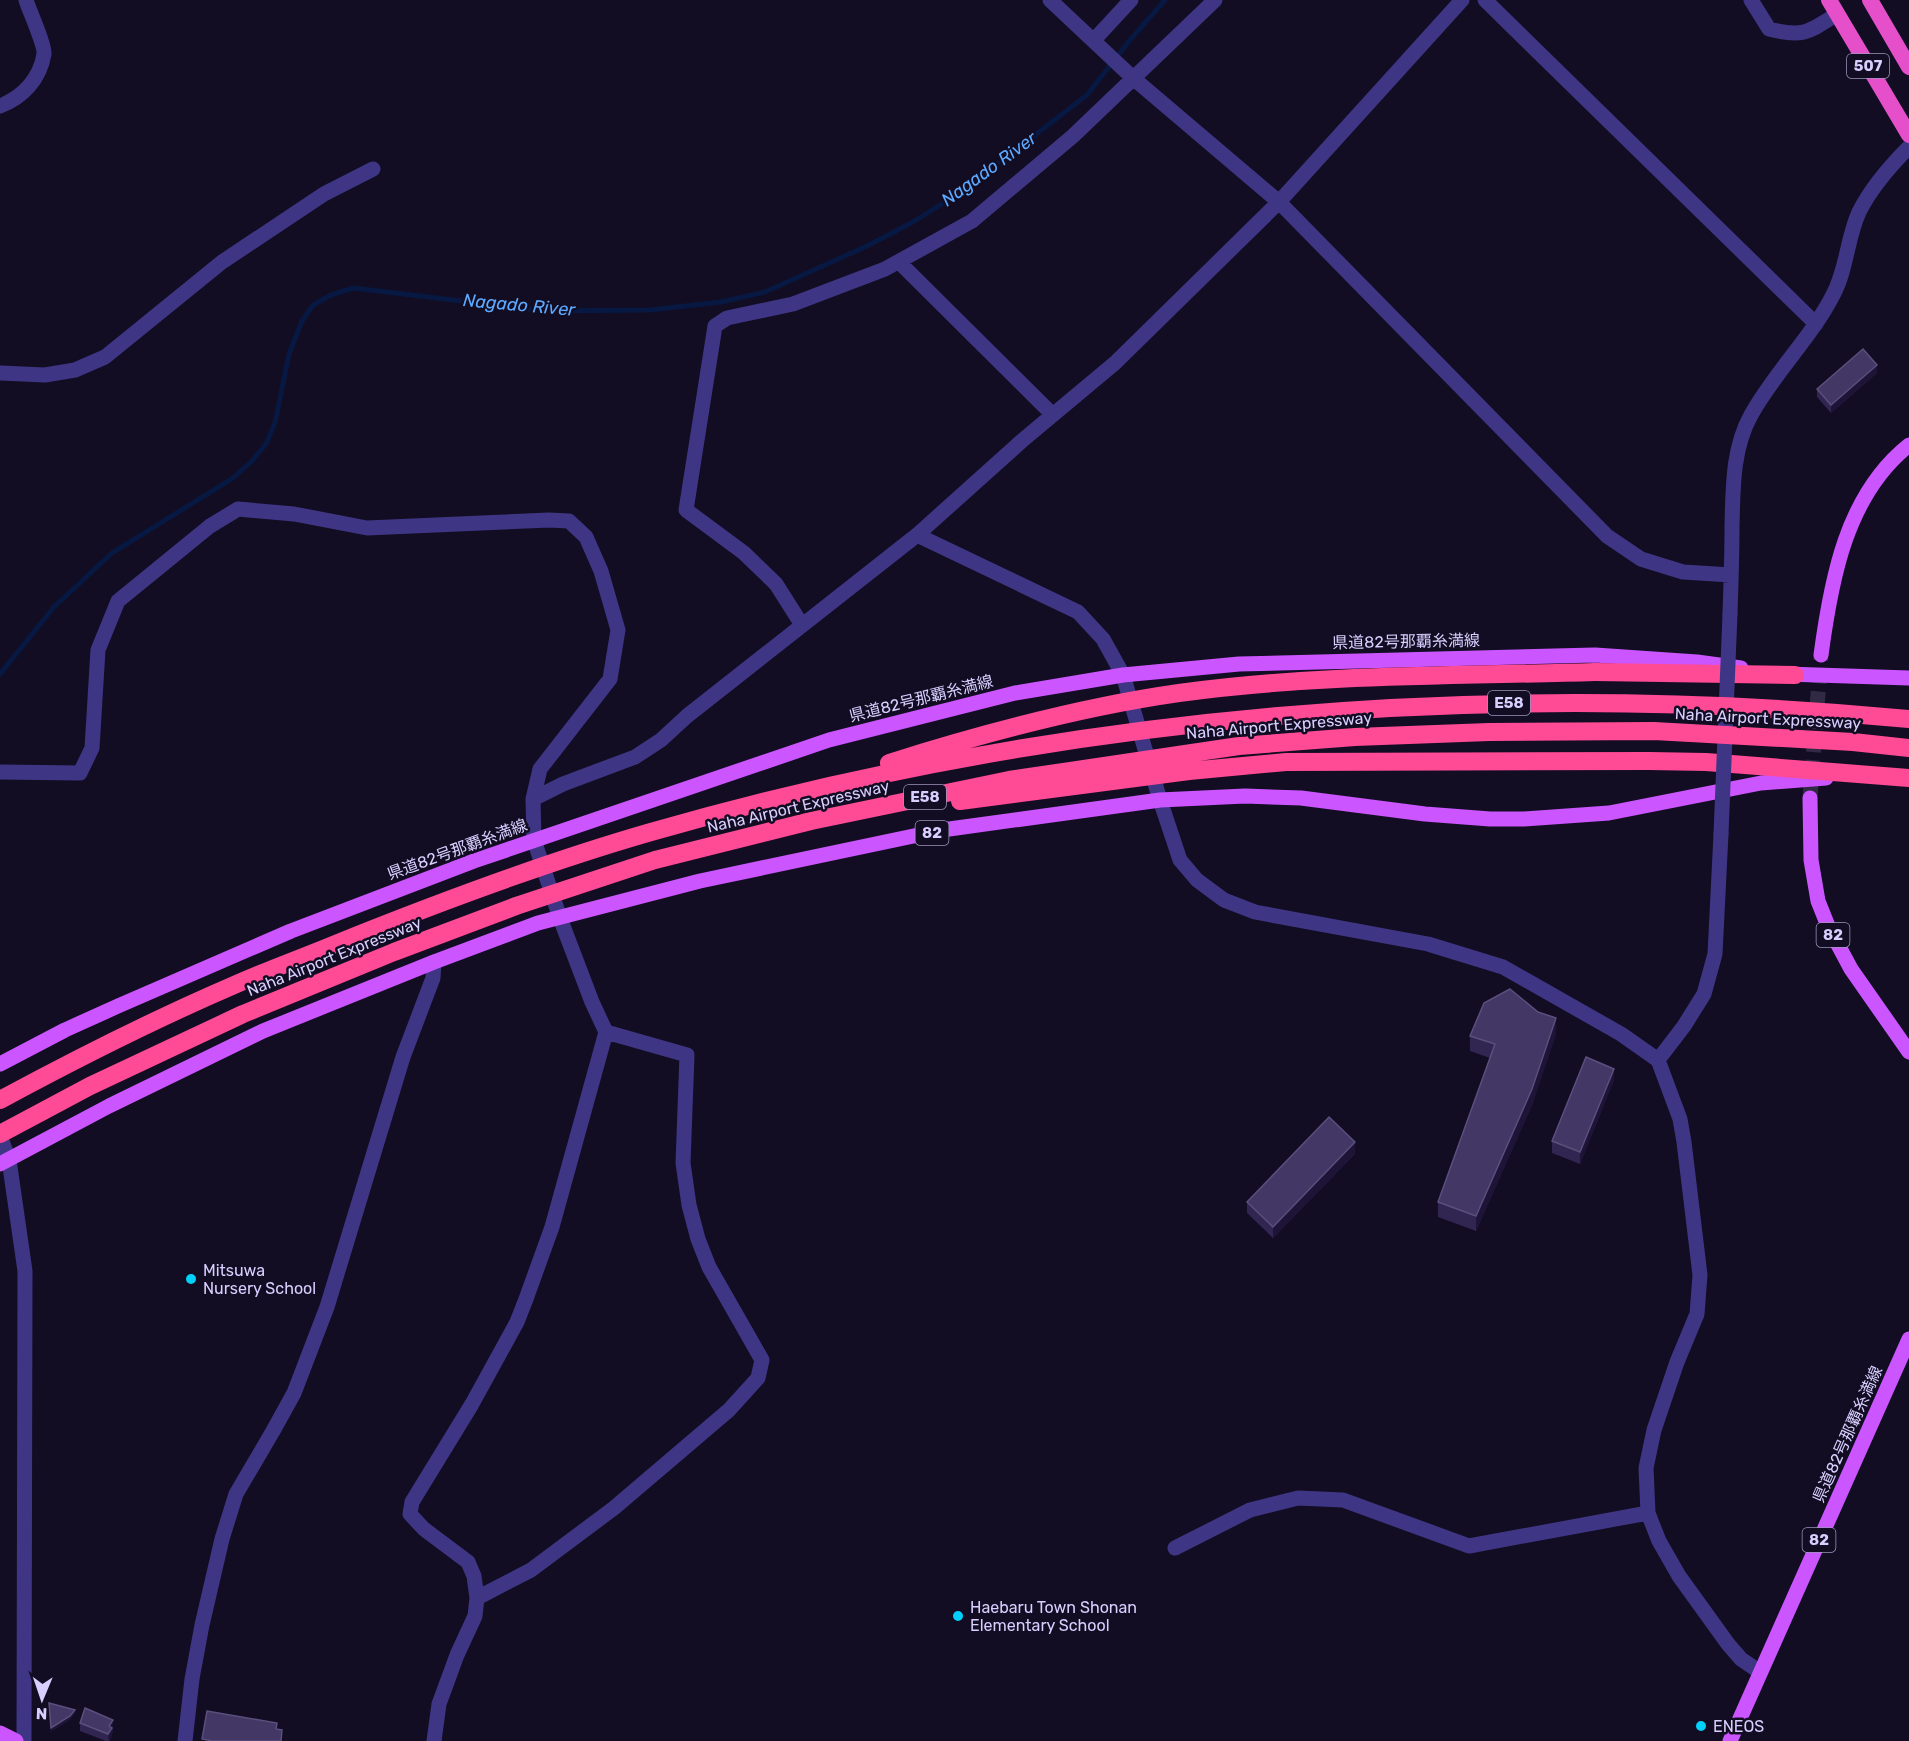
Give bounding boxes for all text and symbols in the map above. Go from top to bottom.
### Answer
road number: 507 [1847,54,1889,78]
water label: Nagado River [937,126,1042,211]
water label: Nagado River [462,289,577,321]
street label: 県道82号那覇糸満線 [1332,631,1480,652]
street label: 県道82号那覇糸満線 [847,671,995,726]
road number: E58 [1488,691,1530,715]
street label: Naha Airport Expressway [1674,704,1862,733]
street label: Naha Airport Expressway [1185,708,1373,743]
street label: Naha Airport Expressway [705,776,891,837]
road number: E58 [904,785,946,809]
street label: 県道82号那覇糸満線 [385,815,530,884]
road number: 82 [916,821,948,845]
street label: Naha Airport Expressway [244,913,424,1000]
road number: 82 [1816,923,1850,947]
place label: Mitsuwa Nursery School [203,1261,316,1298]
marker: Mitsuwa Nursery School [184,1272,198,1286]
street label: 県道82号那覇糸満線 [1809,1363,1886,1505]
road number: 82 [1802,1528,1836,1552]
place label: Haebaru Town Shonan Elementary School [970,1598,1137,1635]
marker: Haebaru Town Shonan Elementary School [951,1609,965,1623]
north arrow [12,1669,72,1729]
text: N [35,1704,48,1723]
place label: ENEOS [1713,1717,1764,1736]
marker: ENEOS [1694,1719,1708,1733]

